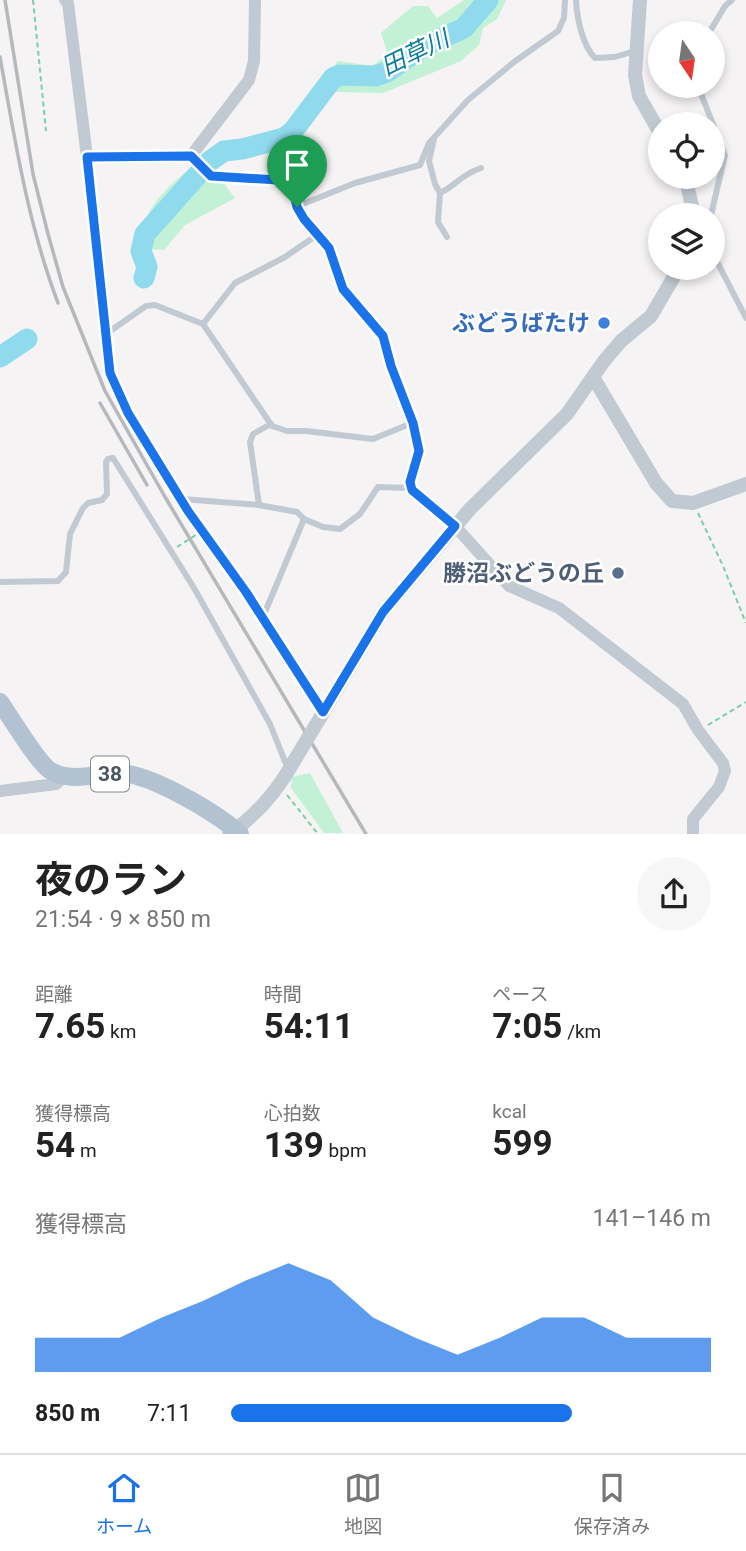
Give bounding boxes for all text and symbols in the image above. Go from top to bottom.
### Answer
north arrow [648,21,724,98]
map controls [648,21,725,280]
water label: 田草川 [377,23,456,81]
button: locate [648,112,725,189]
pin [267,135,327,207]
icon: arrive [278,146,316,184]
button: layers [648,203,725,280]
place label: ぶどうばたけ [452,310,590,337]
marker: ぶどうばたけ [596,315,612,331]
place label: 勝沼ぶどうの丘 [443,560,604,587]
marker: 勝沼ぶどうの丘 [610,565,626,581]
road number: 38 [91,756,129,792]
button: share [637,857,711,931]
text: 夜のラン [35,858,187,902]
text: 21:54 · 9 × 850 m [35,906,211,933]
text: 距離 [35,983,73,1006]
text: 時間 [264,983,302,1006]
text: ペース [492,983,548,1006]
text: 7.65 [35,1006,105,1047]
text: 54:11 [264,1006,354,1047]
text: 7:05 [492,1006,562,1047]
text: km [105,1020,136,1043]
text: /km [562,1020,601,1043]
text: kcal [492,1100,527,1123]
text: 獲得標高 [35,1102,111,1125]
text: 心拍数 [264,1102,321,1125]
text: 599 [492,1123,553,1164]
text: 54 [35,1125,75,1166]
text: 139 [264,1125,324,1166]
text: m [75,1139,97,1162]
text: bpm [324,1139,367,1162]
text: 141–146 m [592,1205,711,1232]
text: 獲得標高 [35,1211,127,1238]
text: 850 m [35,1400,100,1427]
text: 7:11 [147,1400,191,1427]
tab: ホーム [96,1469,152,1538]
tab: 地図 [344,1469,382,1538]
tab: 保存済み [574,1469,650,1538]

